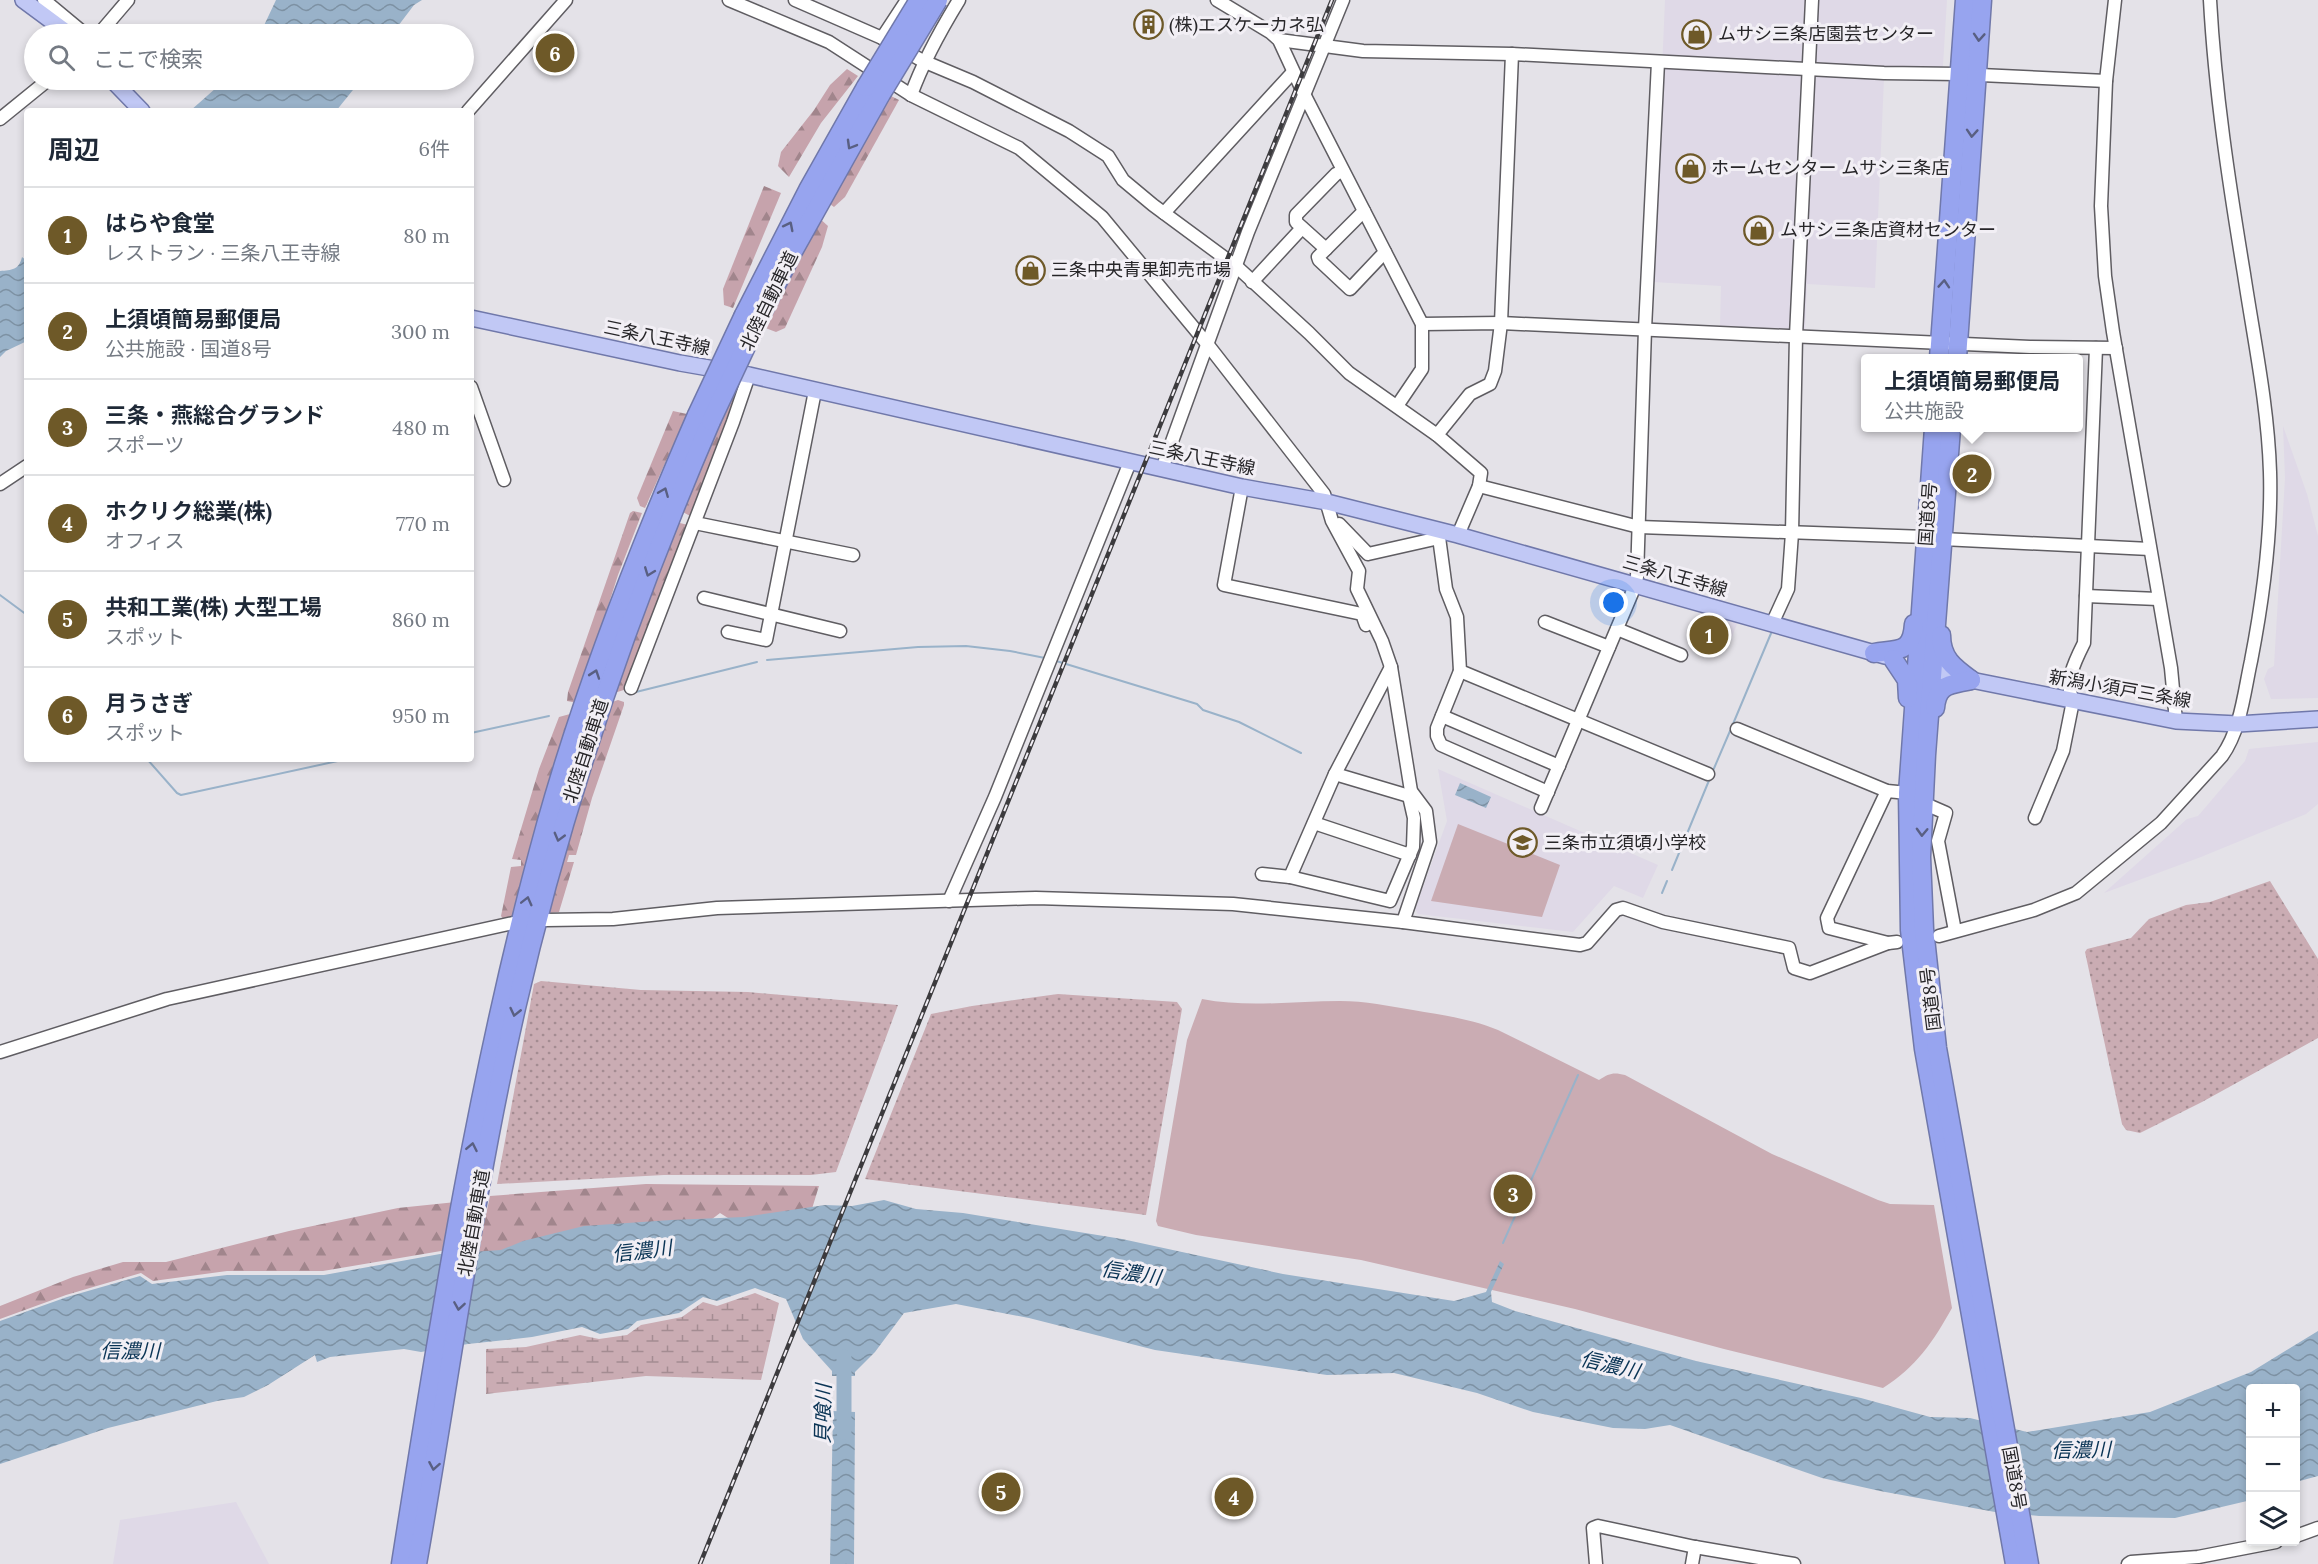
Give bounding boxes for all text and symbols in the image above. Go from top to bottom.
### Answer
building icon: (株)エスケーカネ弘 [1132,9,1164,41]
place label: (株)エスケーカネ弘 [1169,13,1324,36]
shop icon: ムサシ三条店園芸センター [1681,18,1713,50]
place label: ムサシ三条店園芸センター [1718,22,1934,45]
search box [24,24,474,90]
pin: 6 [536,31,574,76]
one-way arrow [1973,33,1986,42]
icon: search [45,41,78,74]
text: ここで検索 [93,45,203,73]
one-way arrow [1966,129,1979,138]
text: 周辺 [48,133,100,166]
text: 6件 [418,136,450,161]
one-way arrow [847,138,859,149]
shop icon: ホームセンター ムサシ三条店 [1674,152,1706,184]
place label: ホームセンター ムサシ三条店 [1711,156,1949,179]
text: はらや食堂 [105,209,215,237]
shop icon: ムサシ三条店資材センター [1743,214,1775,246]
place label: ムサシ三条店資材センター [1780,218,1996,241]
one-way arrow [782,221,794,232]
text: 1 [63,223,72,248]
text: 80 m [403,223,450,248]
text: レストラン · 三条八王寺線 [105,240,341,265]
street label: 北陸自動車道 [735,247,803,354]
shop icon: 三条中央青果卸売市場 [1014,254,1046,286]
place label: 三条中央青果卸売市場 [1051,258,1231,281]
one-way arrow [1938,279,1951,288]
text: 上須頃簡易郵便局 [105,305,281,333]
street label: 三条八王寺線 [602,315,712,360]
text: 2 [62,319,73,344]
text: 300 m [391,319,450,344]
text: 公共施設 · 国道8号 [105,336,272,361]
popup [1861,354,2083,432]
text: 上須頃簡易郵便局 [1884,367,2060,395]
text: 公共施設 [1884,398,1964,423]
text: 三条・燕総合グランド [105,401,325,429]
text: 3 [62,415,73,440]
text: 480 m [392,415,450,440]
text: スポーツ [105,432,185,457]
street label: 三条八王寺線 [1147,435,1257,480]
pin: 2 [1952,452,1992,496]
street label: 国道8号 [1914,481,1941,547]
one-way arrow [657,487,669,498]
text: ホクリク総業(株) [105,497,272,525]
text: 4 [62,511,73,536]
text: 770 m [396,511,450,536]
text: オフィス [105,528,185,553]
street label: 三条八王寺線 [1620,550,1730,601]
one-way arrow [644,566,656,577]
your location [1599,588,1628,617]
text: 共和工業(株) 大型工場 [105,593,322,621]
text: 5 [62,607,73,632]
text: 860 m [392,607,450,632]
pin: 1 [1690,612,1728,658]
text: スポット [105,624,185,649]
street label: 新潟小須戸三条線 [2047,665,2193,712]
one-way arrow [587,669,600,680]
text: 月うさぎ [105,689,193,717]
street label: 北陸自動車道 [558,696,613,806]
text: 6 [62,703,73,728]
text: 950 m [392,703,450,728]
text: スポット [105,720,185,745]
school or university icon: 三条市立須頃小学校 [1507,827,1539,859]
one-way arrow [1916,828,1929,837]
one-way arrow [554,831,567,841]
place label: 三条市立須頃小学校 [1544,831,1706,854]
one-way arrow [520,896,532,907]
street label: 国道8号 [1915,966,1946,1032]
one-way arrow [510,1006,523,1016]
one-way arrow [465,1142,478,1152]
street label: 北陸自動車道 [453,1168,494,1278]
pin: 3 [1494,1172,1532,1216]
water label: 信濃川 [611,1234,675,1267]
water label: 信濃川 [1099,1255,1165,1290]
one-way arrow [454,1302,466,1311]
water label: 信濃川 [100,1338,162,1363]
water label: 信濃川 [1578,1346,1644,1384]
water label: 貝喰川 [809,1382,836,1444]
map controls [2246,1384,2300,1546]
button: + [2246,1384,2300,1438]
water label: 信濃川 [2051,1436,2113,1463]
button: − [2246,1438,2300,1492]
street label: 国道8号 [1998,1444,2031,1511]
one-way arrow [429,1462,441,1471]
pin: 5 [982,1470,1020,1514]
pin: 4 [1214,1474,1254,1520]
button: layers [2246,1492,2300,1546]

